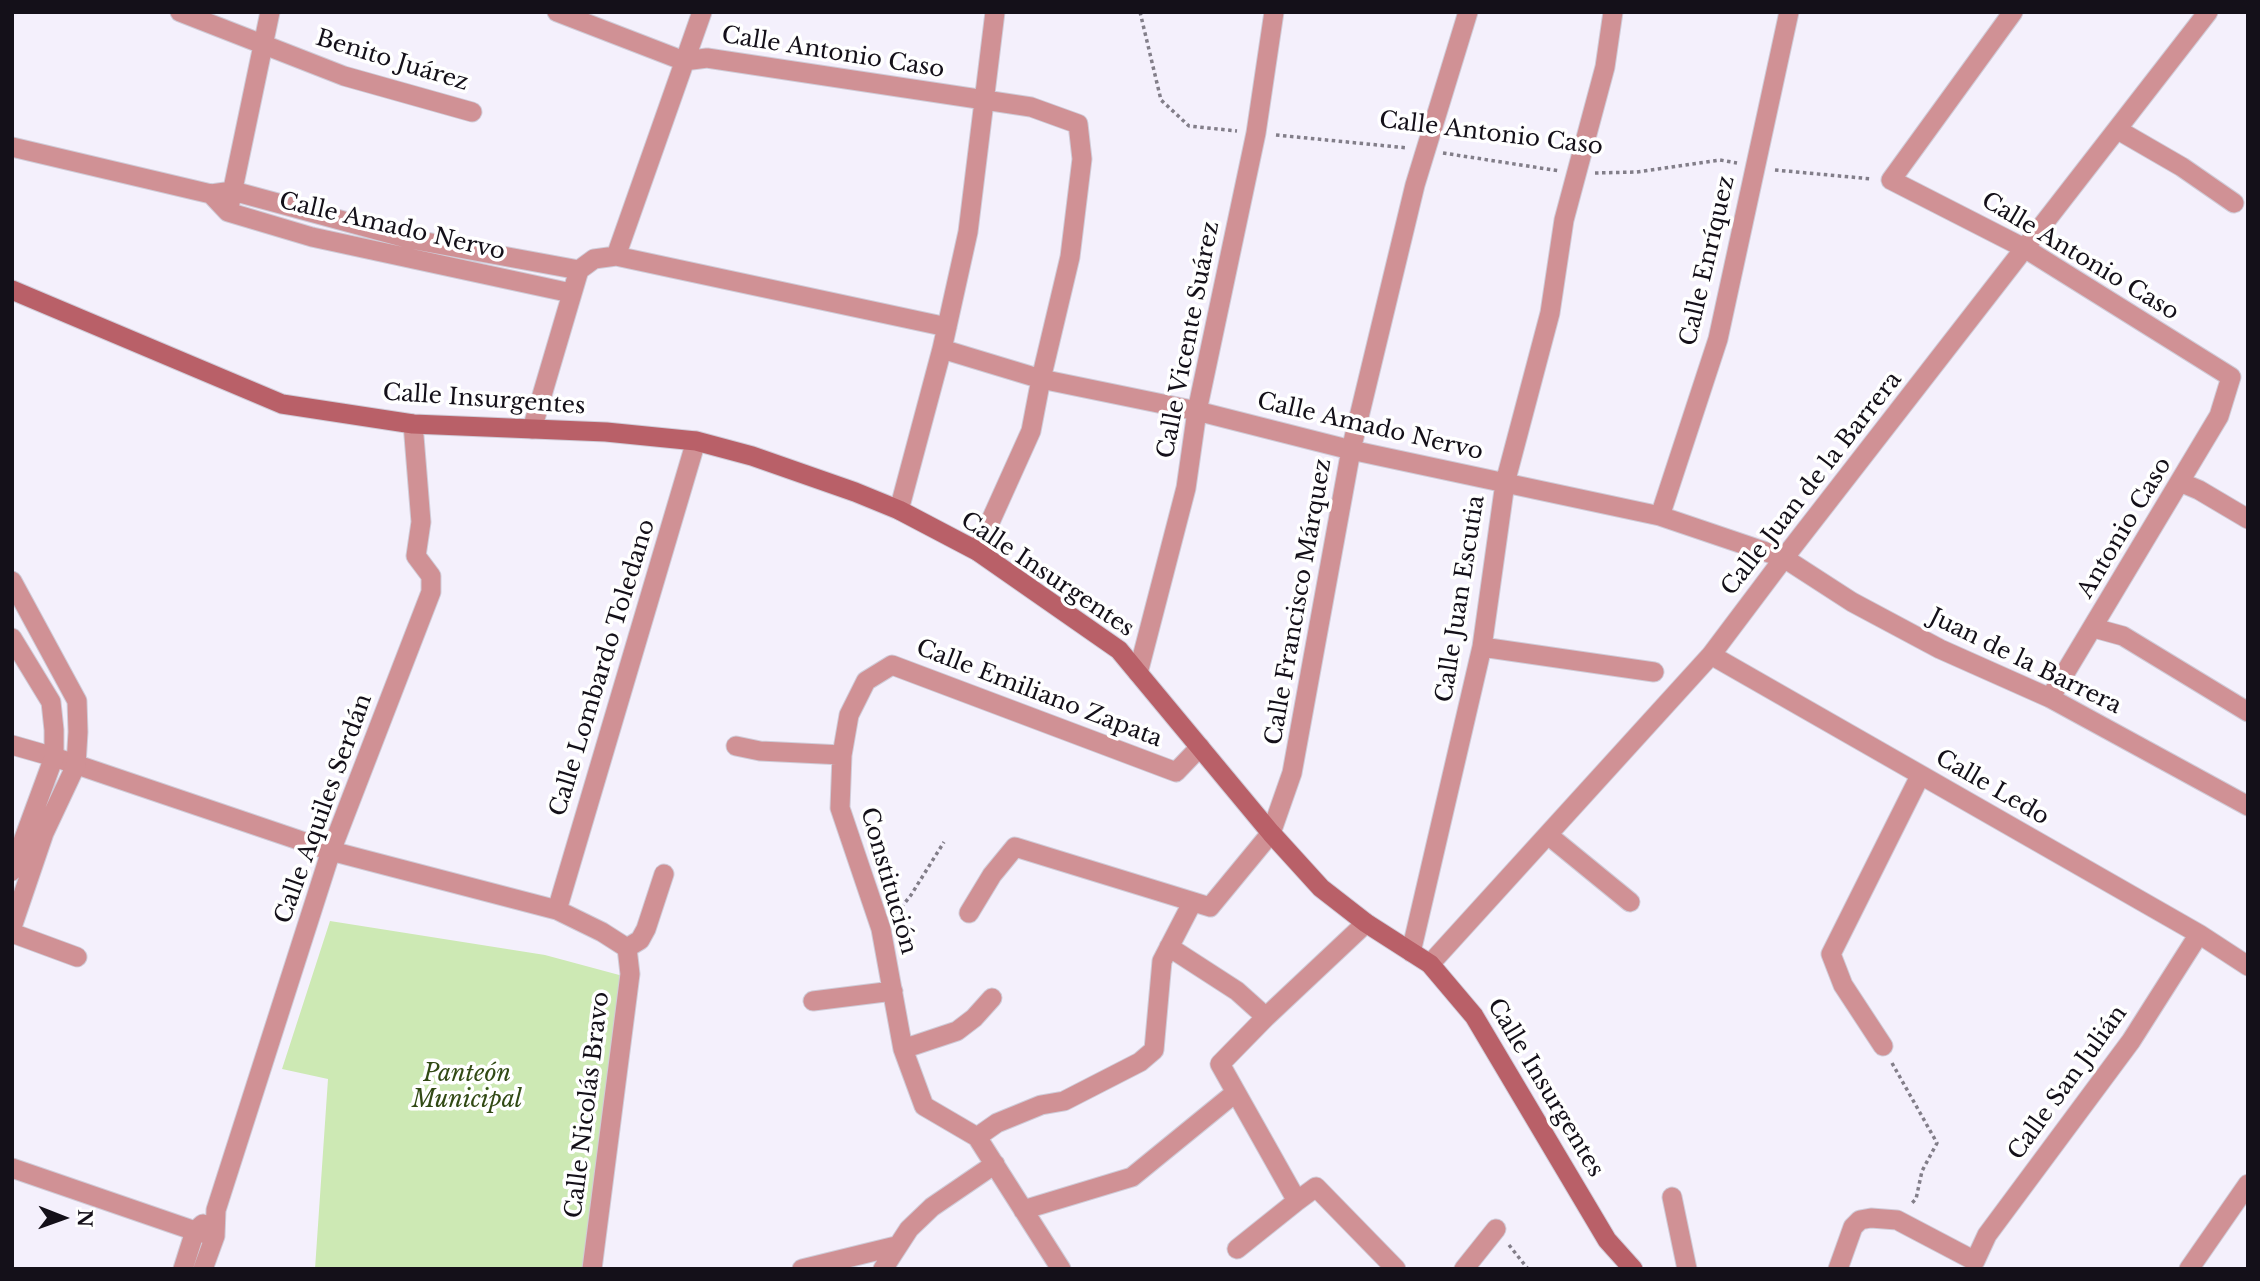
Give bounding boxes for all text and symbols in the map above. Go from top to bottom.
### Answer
street label: Calle Antonio Caso [720,22,946,84]
street label: Benito Juárez [312,25,472,97]
street label: Calle Antonio Caso [1378,107,1604,161]
street label: Calle Enríquez [1675,173,1741,349]
street label: Calle Antonio Caso [1976,187,2184,327]
street label: Calle Amado Nervo [276,188,508,266]
street label: Calle Vicente Suárez [1152,219,1226,461]
street label: Calle Juan de la Barrera [1716,367,1908,601]
street label: Calle Insurgentes [382,379,586,421]
street label: Calle Amado Nervo [1254,388,1486,466]
street label: Antonio Caso [2072,453,2178,603]
street label: Calle Francisco Márquez [1260,457,1338,747]
street label: Calle Juan Escutia [1431,494,1491,704]
street label: Calle Insurgentes [955,507,1139,643]
street label: Calle Lombardo Toledano [545,516,661,820]
street label: Juan de la Barrera [1924,604,2126,720]
street label: Calle Emiliano Zapata [912,634,1166,754]
street label: Calle Aquiles Serdán [270,691,378,927]
street label: Calle Ledo [1930,744,2054,832]
street label: Constitución [854,804,922,958]
street label: Calle Nicolás Bravo [560,990,616,1220]
street label: Calle Insurgentes [1481,994,1609,1182]
street label: Calle San Julián [2003,1001,2133,1165]
park label: Panteón Municipal [412,1061,522,1115]
north arrow [28,1183,98,1253]
text: N [73,1209,96,1228]

